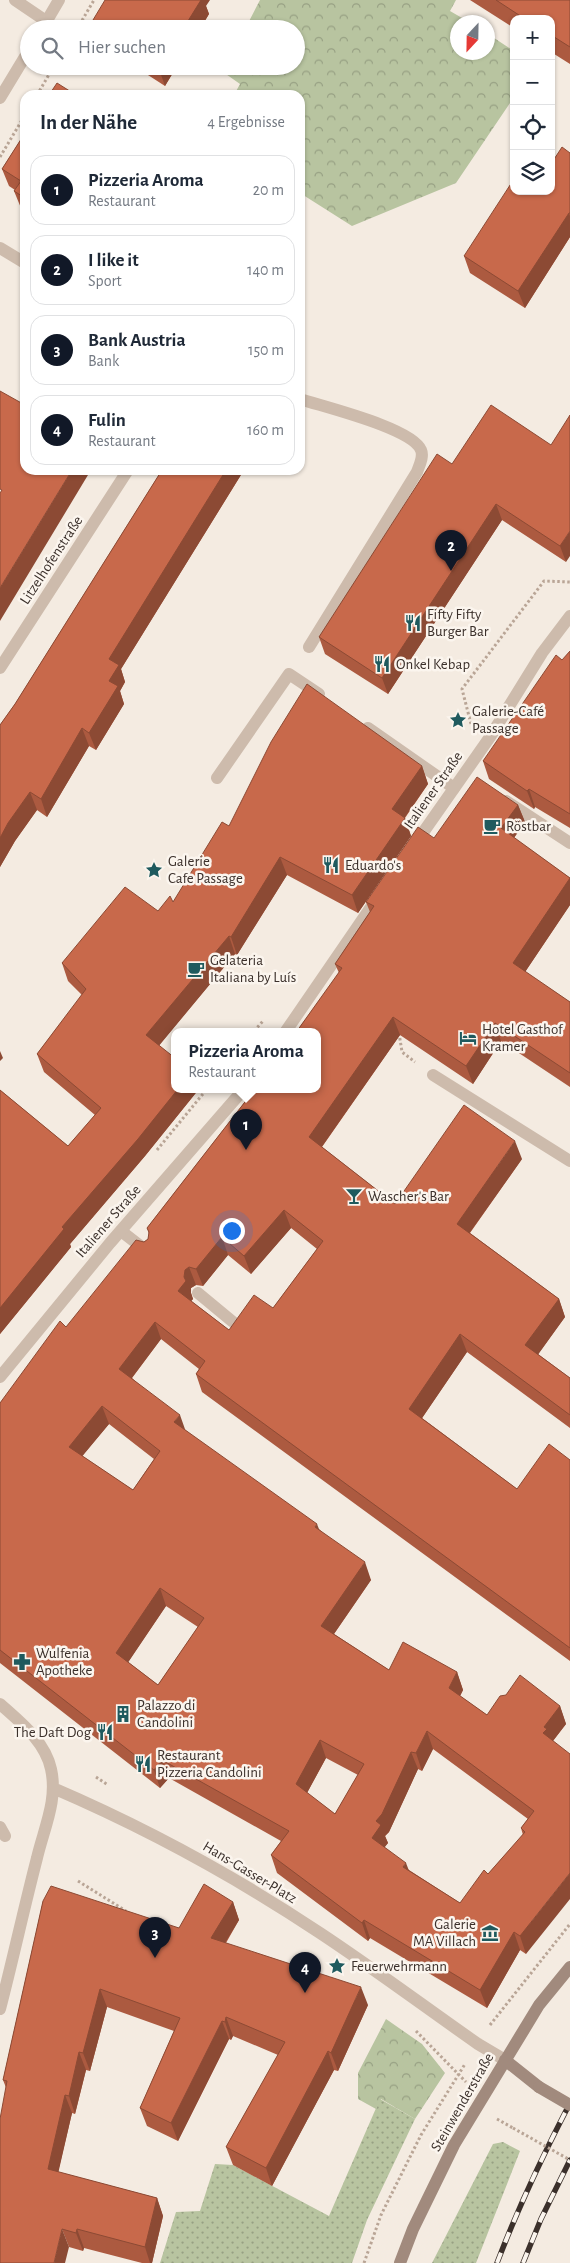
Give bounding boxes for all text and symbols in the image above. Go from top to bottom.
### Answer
north arrow [450,15,495,60]
map controls [510,15,555,195]
button: + [510,15,555,60]
search box [20,20,305,75]
icon: search [38,34,66,62]
text: Hier suchen [78,38,166,57]
button: − [510,60,555,105]
button: locate [510,105,555,150]
text: In der Nähe [40,112,137,133]
text: 4 Ergebnisse [207,114,285,130]
button: layers [510,150,555,195]
text: Pizzeria Aroma [88,171,204,190]
text: 1 [54,182,60,198]
text: 20 m [253,182,284,198]
text: Restaurant [88,193,156,209]
text: I like it [88,251,139,270]
text: 2 [53,262,61,278]
text: 140 m [247,262,284,278]
text: Sport [88,273,122,289]
text: Bank Austria [88,331,186,350]
text: 3 [54,342,60,358]
text: 150 m [248,342,284,358]
text: Bank [88,353,119,369]
text: Fulin [88,411,126,430]
text: 4 [53,422,61,438]
text: 160 m [247,422,284,438]
text: Restaurant [88,433,156,449]
street label: Litzelhofenstraße [17,513,86,607]
pin: 2 [435,530,467,571]
place label: Fifty Fifty Burger Bar [427,607,489,639]
restaurant icon: Fifty Fifty Burger Bar [403,613,423,633]
restaurant icon: Onkel Kebap [372,654,392,674]
place label: Onkel Kebap [396,657,470,672]
place label: Galerie-Café Passage [472,704,544,736]
place icon: Galerie-Café Passage [448,710,468,730]
street label: Italiener Straße [401,749,466,832]
cafe icon: Röstbar [482,816,502,836]
place label: Röstbar [506,819,551,834]
place label: Galerie Cafe Passage [168,854,243,886]
restaurant icon: Eduardo's [321,855,341,875]
place label: Eduardo's [345,858,401,873]
place icon: Galerie Cafe Passage [144,860,164,880]
place label: Gelateria Italiana by Luís [210,953,296,985]
cafe icon: Gelateria Italiana by Luís [186,959,206,979]
place label: Hotel Gasthof Kramer [482,1022,564,1054]
popup [171,1028,321,1093]
hotel icon: Hotel Gasthof Kramer [458,1028,478,1048]
text: Pizzeria Aroma [188,1042,304,1061]
text: Restaurant [188,1064,256,1080]
pin: 1 [230,1109,262,1150]
street label: Italiener Straße [73,1182,144,1260]
bar icon: Wascher's Bar [344,1186,364,1206]
place label: Wascher's Bar [368,1189,449,1204]
your location [219,1218,245,1244]
place label: Wulfenia Apotheke [36,1646,92,1678]
pharmacy icon: Wulfenia Apotheke [12,1652,32,1672]
place label: Palazzo di Candolini [137,1698,195,1730]
building icon: Palazzo di Candolini [113,1704,133,1724]
restaurant icon: The Daft Dog [95,1722,115,1742]
place label: The Daft Dog [14,1725,92,1740]
place label: Restaurant Pizzeria Candolini [157,1748,262,1780]
restaurant icon: Restaurant Pizzeria Candolini [133,1754,153,1774]
street label: Hans-Gasser-Platz [200,1839,299,1906]
pin: 3 [139,1917,171,1958]
place label: Galerie MA Villach [413,1917,476,1949]
museum icon: Galerie MA Villach [480,1923,500,1943]
pin: 4 [289,1952,321,1993]
place icon: Feuerwehrmann [327,1956,347,1976]
place label: Feuerwehrmann [351,1959,447,1974]
street label: Steinwenderstraße [428,2050,497,2154]

